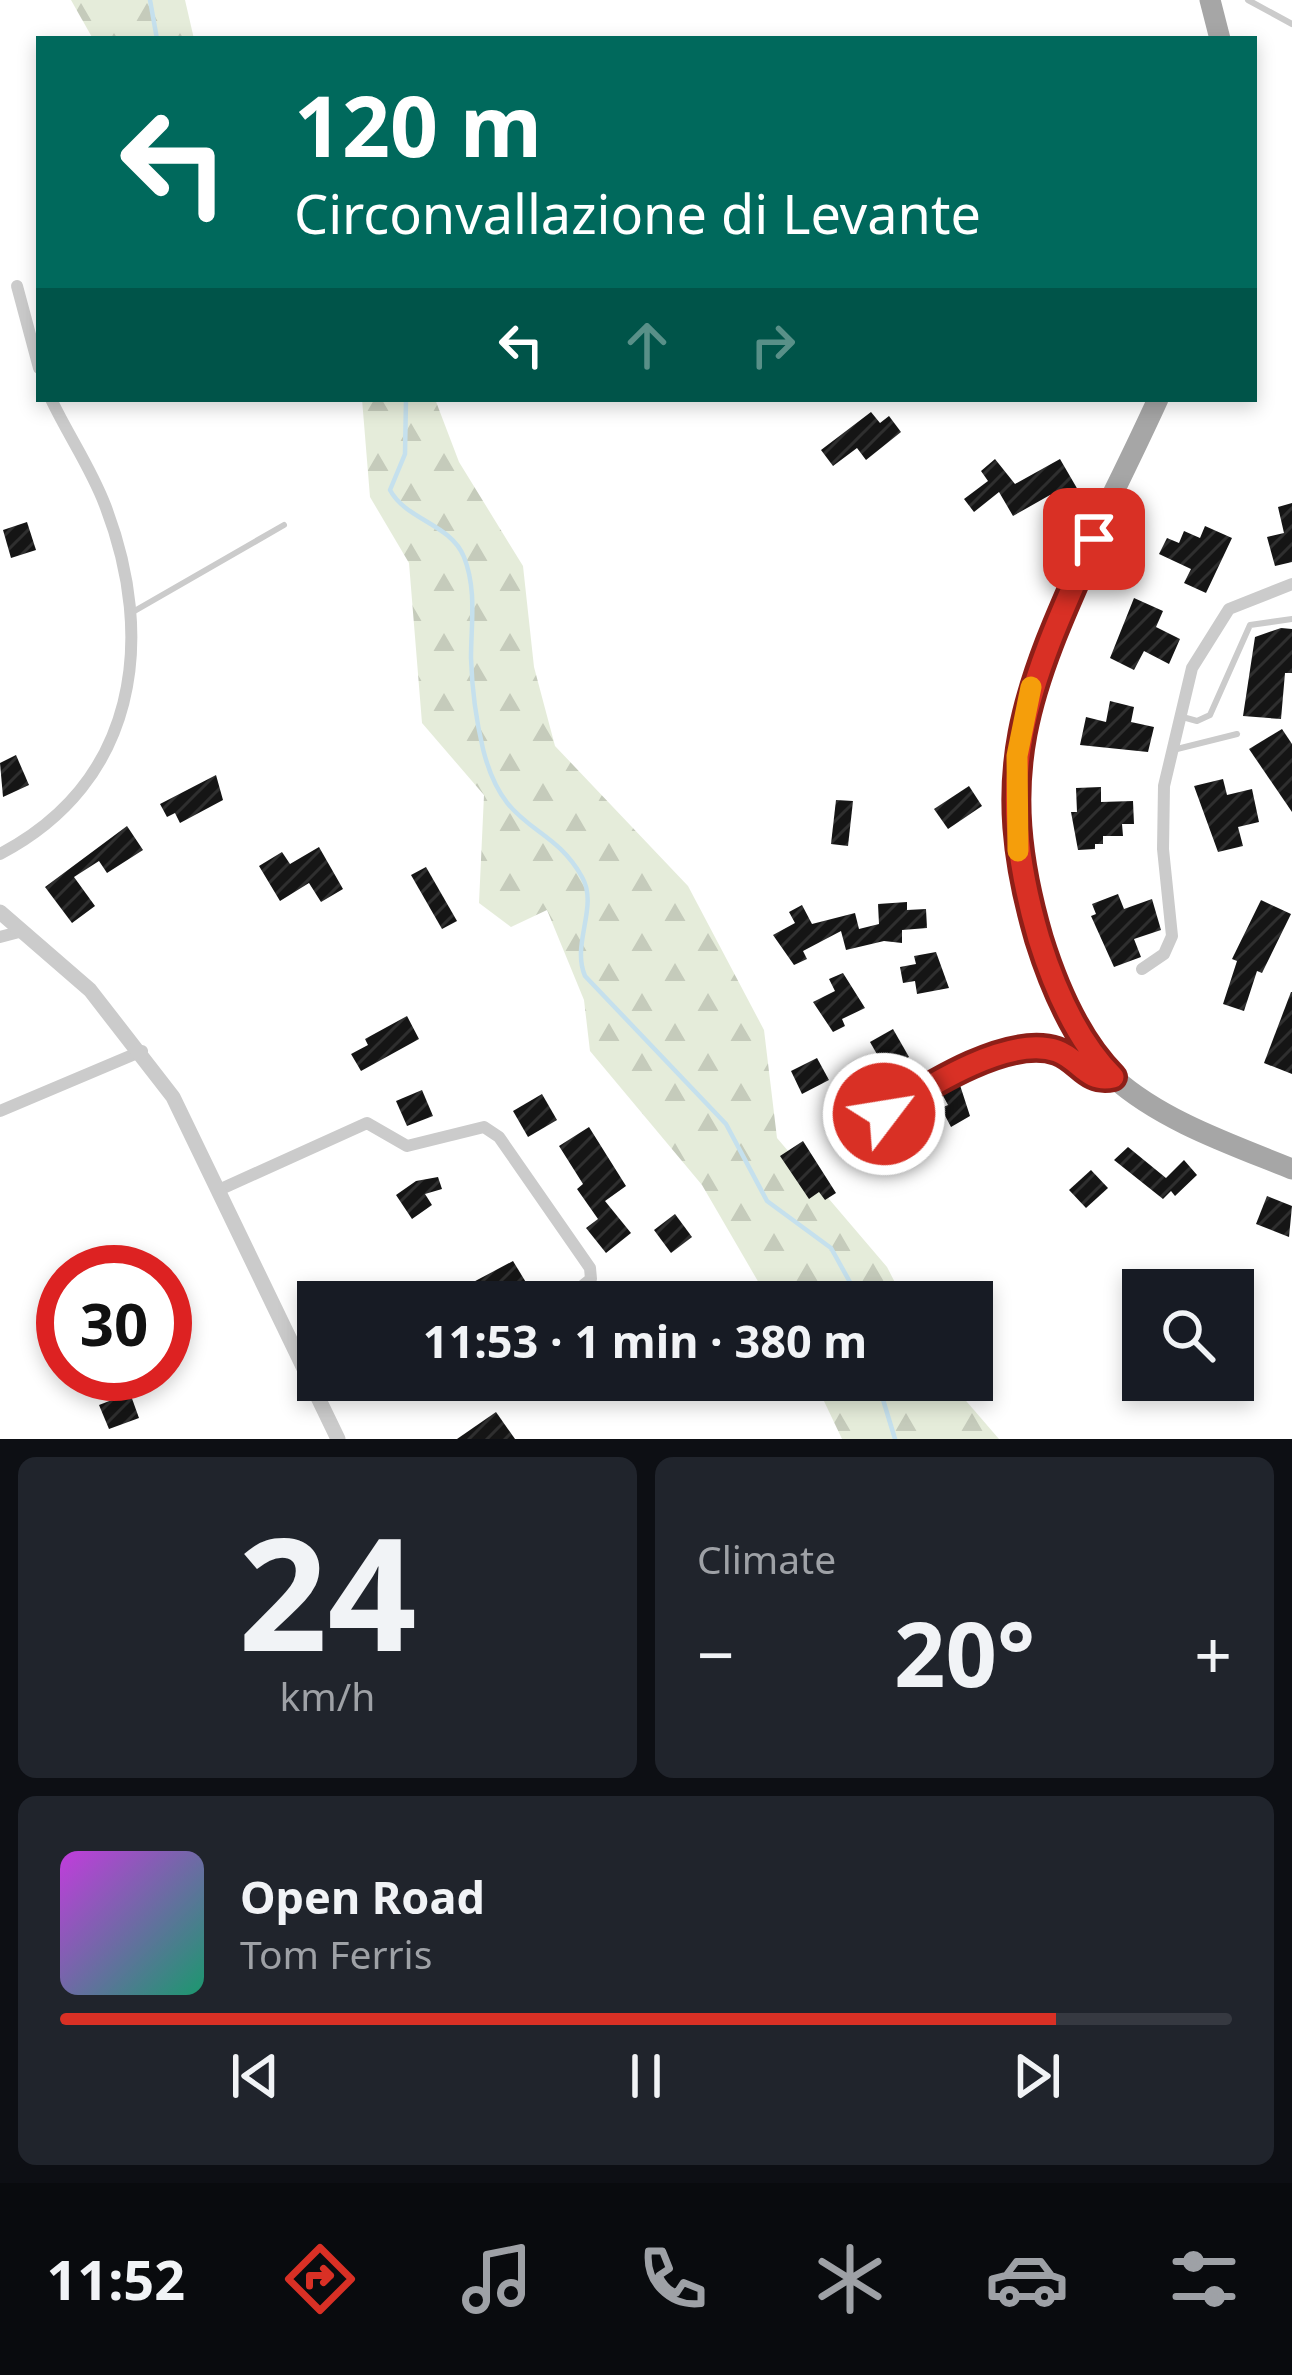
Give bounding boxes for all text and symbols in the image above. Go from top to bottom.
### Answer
text: 120 m [294,67,542,182]
icon: left [96,84,252,240]
text: Circonvallazione di Levante [294,176,981,250]
icon: left [488,312,554,378]
icon: ahead [614,312,680,378]
icon: right [740,312,806,378]
pin [1043,488,1145,590]
icon: arrive [1061,506,1127,572]
position arrow [821,1051,947,1177]
speed limit sign: 30 [36,1245,192,1401]
map controls [1122,1269,1254,1401]
button: search [1122,1269,1254,1401]
text: 11:53 · 1 min · 380 m [423,1310,867,1371]
text: 24 [238,1484,417,1697]
text: Climate [697,1532,836,1585]
text: 20° [894,1591,1035,1713]
text: − [697,1608,735,1698]
text: + [1194,1608,1232,1698]
text: km/h [280,1669,375,1722]
text: Open Road [240,1866,485,1927]
text: Tom Ferris [240,1927,432,1980]
icon: previous [222,2043,288,2109]
icon: pause [613,2043,679,2109]
icon: next [1004,2043,1070,2109]
icon: directions [278,2237,362,2321]
icon: music [455,2237,539,2321]
icon: phone [631,2237,715,2321]
icon: climate [808,2237,892,2321]
icon: car [985,2237,1069,2321]
icon: filters [1162,2237,1246,2321]
text: 11:52 [46,2242,185,2316]

